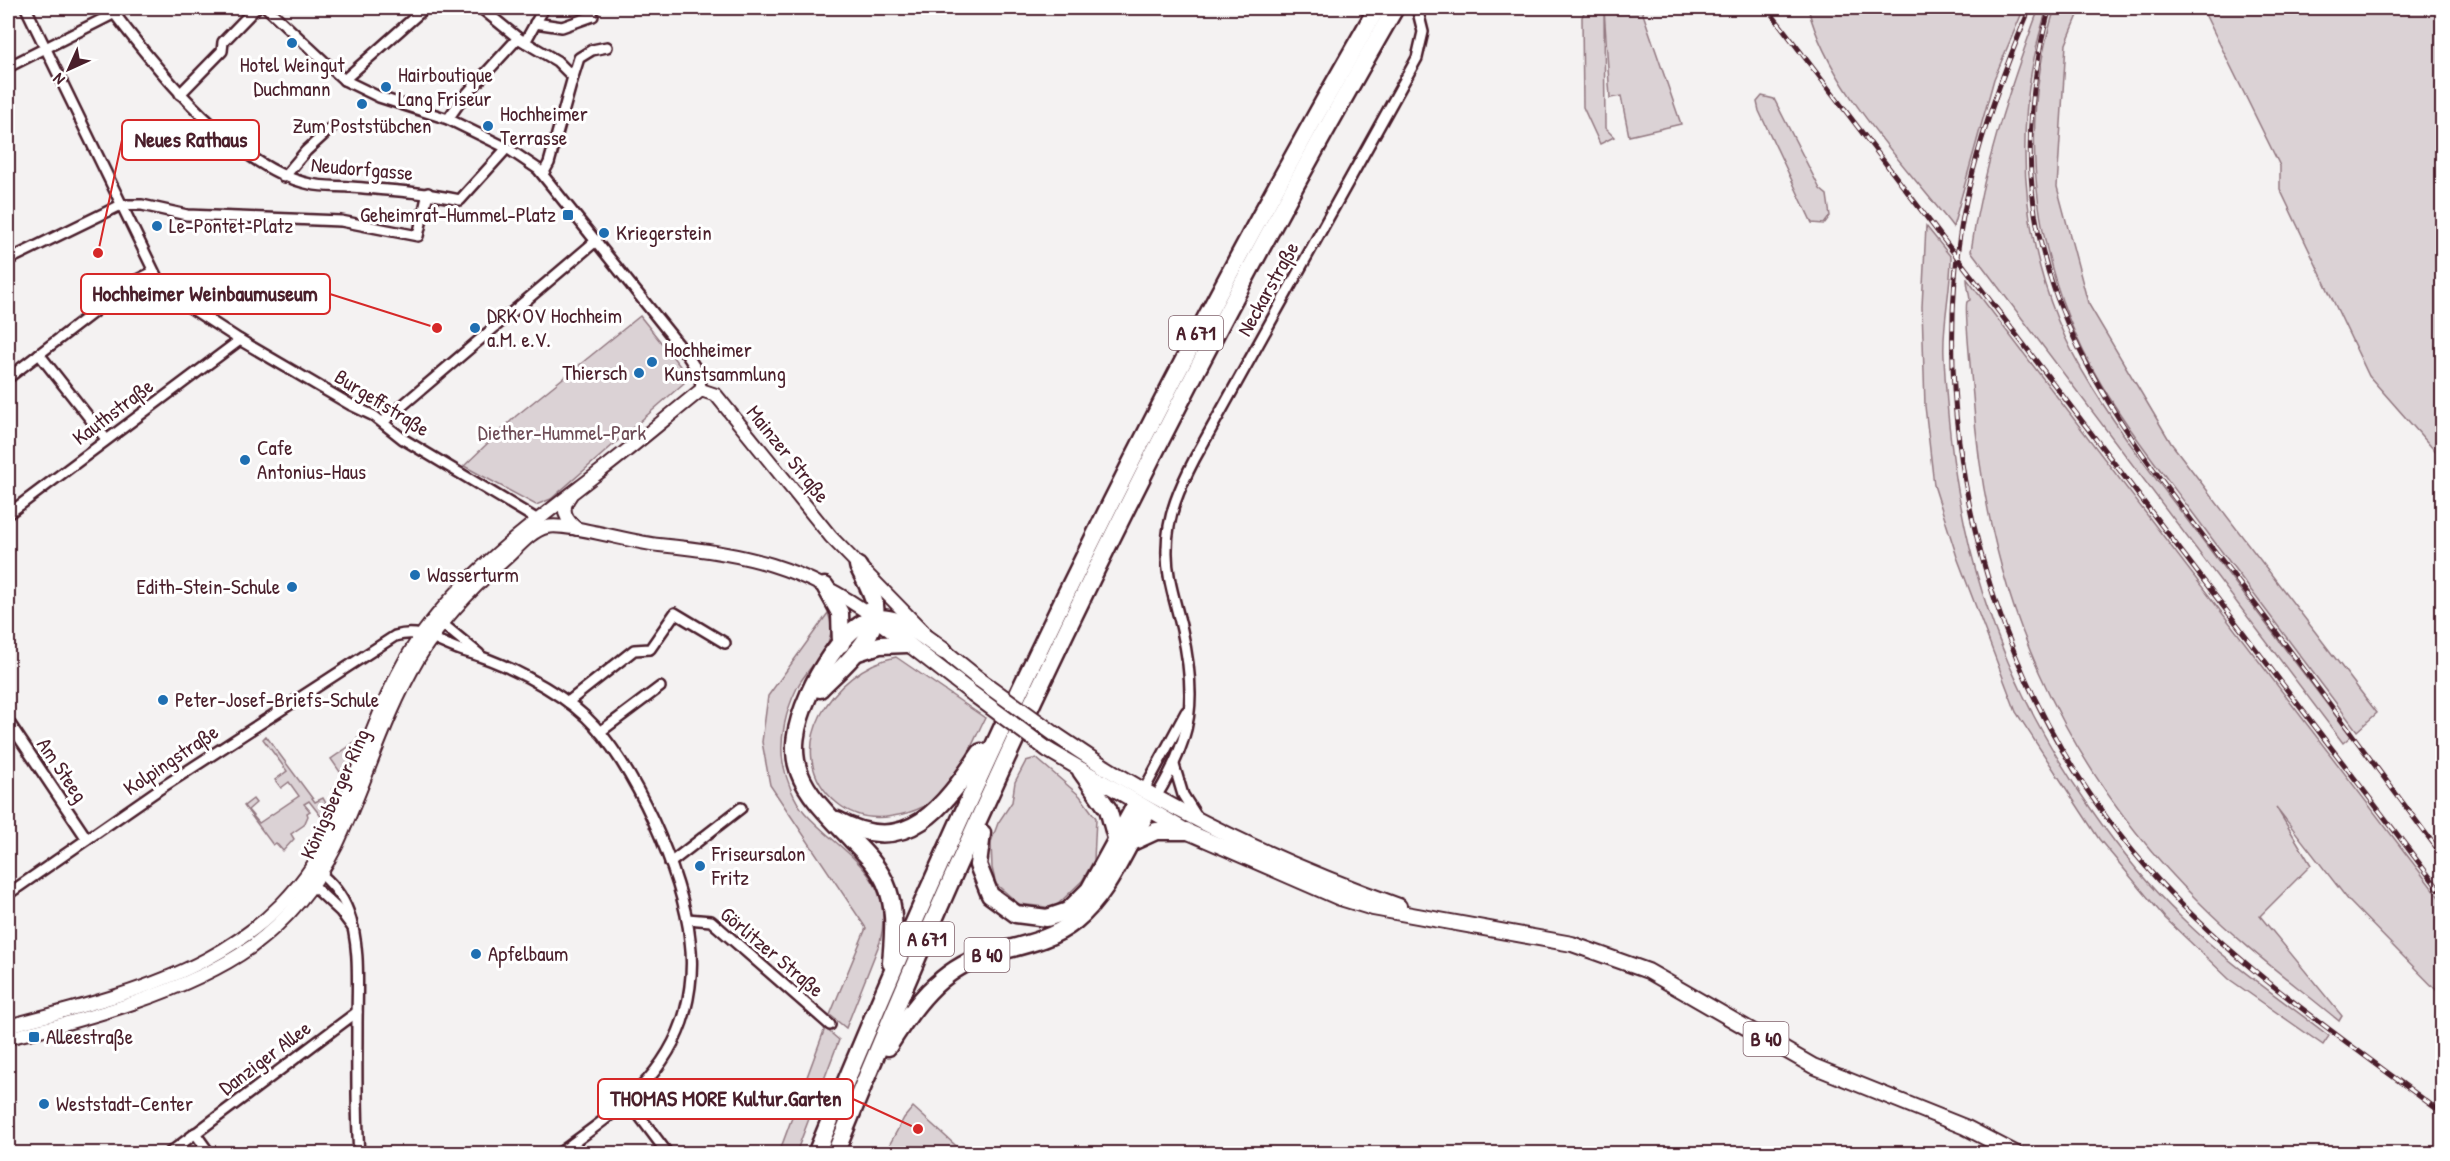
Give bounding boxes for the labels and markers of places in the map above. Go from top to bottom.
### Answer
marker: Hotel Weingut Duchmann [285,36,299,50]
place label: Hotel Weingut Duchmann [240,50,345,103]
place label: Hairboutique Lang Friseur [398,60,493,113]
marker: Hairboutique Lang Friseur [379,80,393,94]
marker: Zum Poststübchen [355,97,369,111]
place label: Hochheimer Terrasse [500,99,588,152]
place label: Zum Poststübchen [292,111,432,140]
marker: Hochheimer Terrasse [481,119,495,133]
callout: Neues Rathaus [122,120,259,160]
place label: Geheimrat-Hummel-Platz [360,200,556,229]
marker: Geheimrat-Hummel-Platz [561,208,575,222]
place label: Le-Pontet-Platz [169,211,293,240]
place label: Kriegerstein [616,218,712,247]
marker: Le-Pontet-Platz [150,219,164,233]
marker: Kriegerstein [597,226,611,240]
callout: Hochheimer Weinbaumuseum [81,274,330,314]
place label: DRK OV Hochheim a.M. e.V. [487,301,622,354]
marker: DRK OV Hochheim a.M. e.V. [468,321,482,335]
place label: Hochheimer Kunstsammlung [664,335,786,388]
marker: Hochheimer Kunstsammlung [645,355,659,369]
place label: Thiersch [562,358,627,387]
marker: Thiersch [632,366,646,380]
place label: Cafe Antonius-Haus [257,433,366,486]
marker: Cafe Antonius-Haus [238,453,252,467]
place label: Wasserturm [427,560,519,589]
marker: Wasserturm [408,568,422,582]
place label: Edith-Stein-Schule [136,572,280,601]
marker: Edith-Stein-Schule [285,580,299,594]
place label: Peter-Josef-Briefs-Schule [175,685,379,714]
marker: Peter-Josef-Briefs-Schule [156,693,170,707]
place label: Friseursalon Fritz [711,839,805,892]
marker: Friseursalon Fritz [693,859,707,873]
place label: Apfelbaum [488,939,568,968]
marker: Apfelbaum [469,947,483,961]
place label: Alleestraße [46,1022,133,1051]
marker: Alleestraße [27,1030,41,1044]
callout: THOMAS MORE Kultur.Garten [598,1079,853,1119]
place label: Weststadt-Center [56,1089,193,1118]
marker: Weststadt-Center [37,1097,51,1111]

